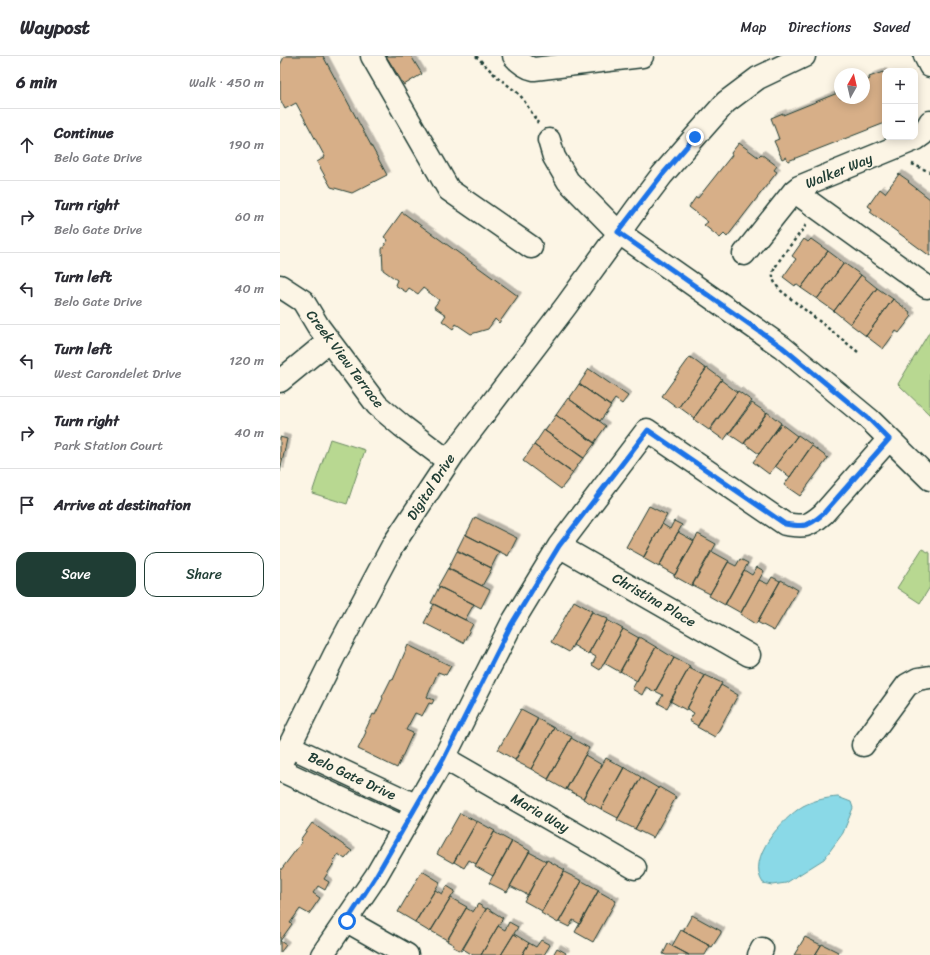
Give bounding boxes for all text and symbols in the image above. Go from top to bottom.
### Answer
text: Waypost [20,11,90,44]
text: Map [740,15,766,40]
text: Directions [788,15,851,40]
text: Saved [873,15,910,40]
text: 6 min [16,67,57,97]
north arrow [834,68,870,104]
map controls [882,68,918,140]
button: + [882,68,918,104]
text: Walk · 450 m [189,71,264,94]
button: − [882,104,918,140]
text: Continue [54,120,114,146]
route end [686,128,704,146]
text: 190 m [229,133,264,156]
icon: ahead [16,134,38,156]
text: Belo Gate Drive [54,146,142,169]
street label: Walker Way [801,146,877,196]
text: Turn right [54,192,119,218]
text: 60 m [235,205,264,228]
icon: right [16,206,38,228]
text: Belo Gate Drive [54,218,142,241]
text: Turn left [54,264,112,290]
text: 40 m [234,277,264,300]
icon: left [16,278,38,300]
text: Belo Gate Drive [54,290,142,313]
street label: Creek View Terrace [299,304,391,414]
text: Turn left [54,336,112,362]
text: 120 m [229,349,264,372]
icon: left [16,350,38,372]
text: West Carondelet Drive [54,362,182,385]
text: Turn right [54,408,119,434]
text: 40 m [234,421,264,444]
icon: right [16,422,38,444]
text: Park Station Court [54,434,163,457]
street label: Digital Drive [400,448,462,526]
text: Arrive at destination [54,492,191,518]
icon: arrive [16,494,38,516]
button: Save [16,552,136,597]
button: Share [144,552,264,597]
street label: Christina Place [607,566,701,634]
street label: Belo Gate Drive [304,745,400,807]
street label: Maria Way [506,786,575,840]
route start [338,912,356,930]

